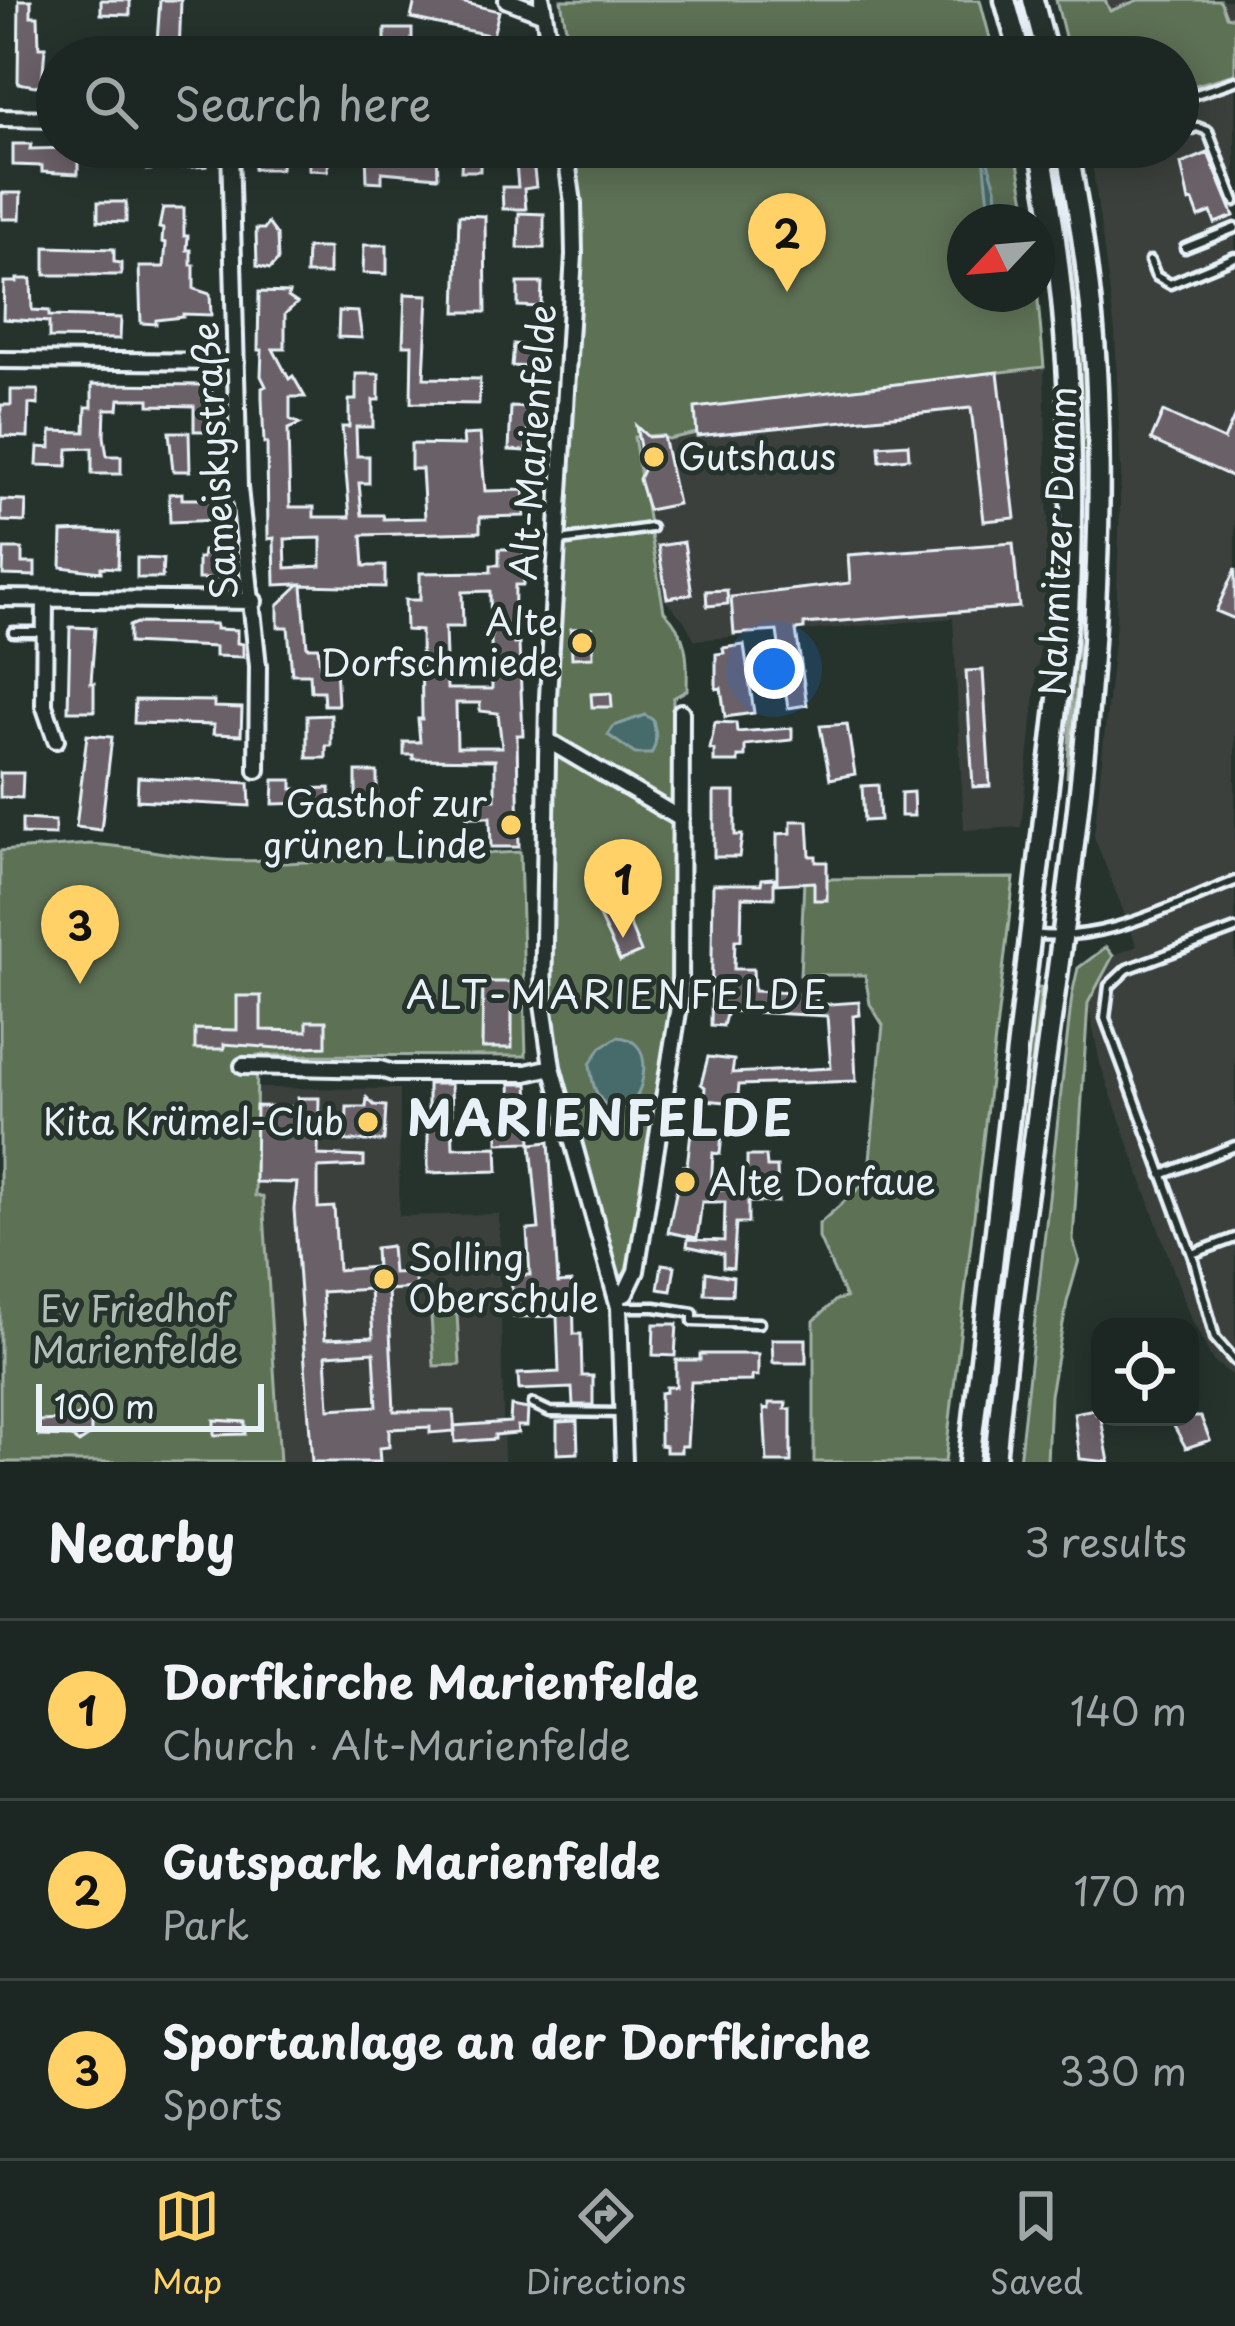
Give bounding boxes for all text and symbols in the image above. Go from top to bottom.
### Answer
search box [36,36,1199,168]
text: Search here [174,68,431,136]
icon: search [78,69,144,135]
pin: 2 [748,193,826,292]
north arrow [947,204,1055,312]
street label: Alt-Marienfelde [494,302,568,582]
street label: Sameiskystraße [176,320,250,602]
street label: Nahmitzer Damm [1024,385,1088,697]
place label: Gutshaus [678,428,836,482]
marker: Gutshaus [641,444,667,470]
place label: Alte Dorfschmiede [320,593,558,688]
marker: Alte Dorfschmiede [569,630,595,656]
your location [744,639,804,699]
place label: Gasthof zur grünen Linde [263,775,487,870]
marker: Gasthof zur grünen Linde [498,812,524,838]
pin: 1 [584,839,662,938]
pin: 3 [41,885,119,984]
district label: ALT-MARIENFELDE [406,963,830,1022]
district label: MARIENFELDE [407,1080,795,1152]
place label: Kita Krümel-Club [43,1093,344,1147]
marker: Kita Krümel-Club [355,1109,381,1135]
place label: Alte Dorfaue [709,1153,936,1207]
marker: Alte Dorfaue [672,1169,698,1195]
place label: Solling Oberschule [408,1229,599,1324]
marker: Solling Oberschule [371,1266,397,1292]
park label: Ev Friedhof Marienfelde [32,1280,238,1375]
map controls [1091,1318,1199,1426]
button: locate [1091,1318,1199,1426]
scale bar [36,1378,264,1431]
text: 100 m [54,1380,155,1430]
text: Nearby [48,1502,235,1579]
text: 3 results [1024,1511,1187,1570]
text: Dorfkirche Marienfelde [162,1646,699,1714]
text: 1 [78,1680,96,1739]
text: 140 m [1070,1680,1187,1739]
text: Church · Alt-Marienfelde [162,1714,631,1773]
text: Gutspark Marienfelde [162,1826,661,1894]
text: 2 [73,1860,101,1919]
text: 170 m [1074,1860,1187,1919]
text: Park [162,1894,249,1953]
text: Sportanlage an der Dorfkirche [162,2006,871,2074]
text: 3 [74,2040,100,2099]
text: 330 m [1059,2040,1187,2099]
text: Sports [162,2074,282,2133]
tab: Map [152,2183,222,2305]
tab: Directions [526,2183,686,2305]
tab: Saved [990,2183,1083,2305]

